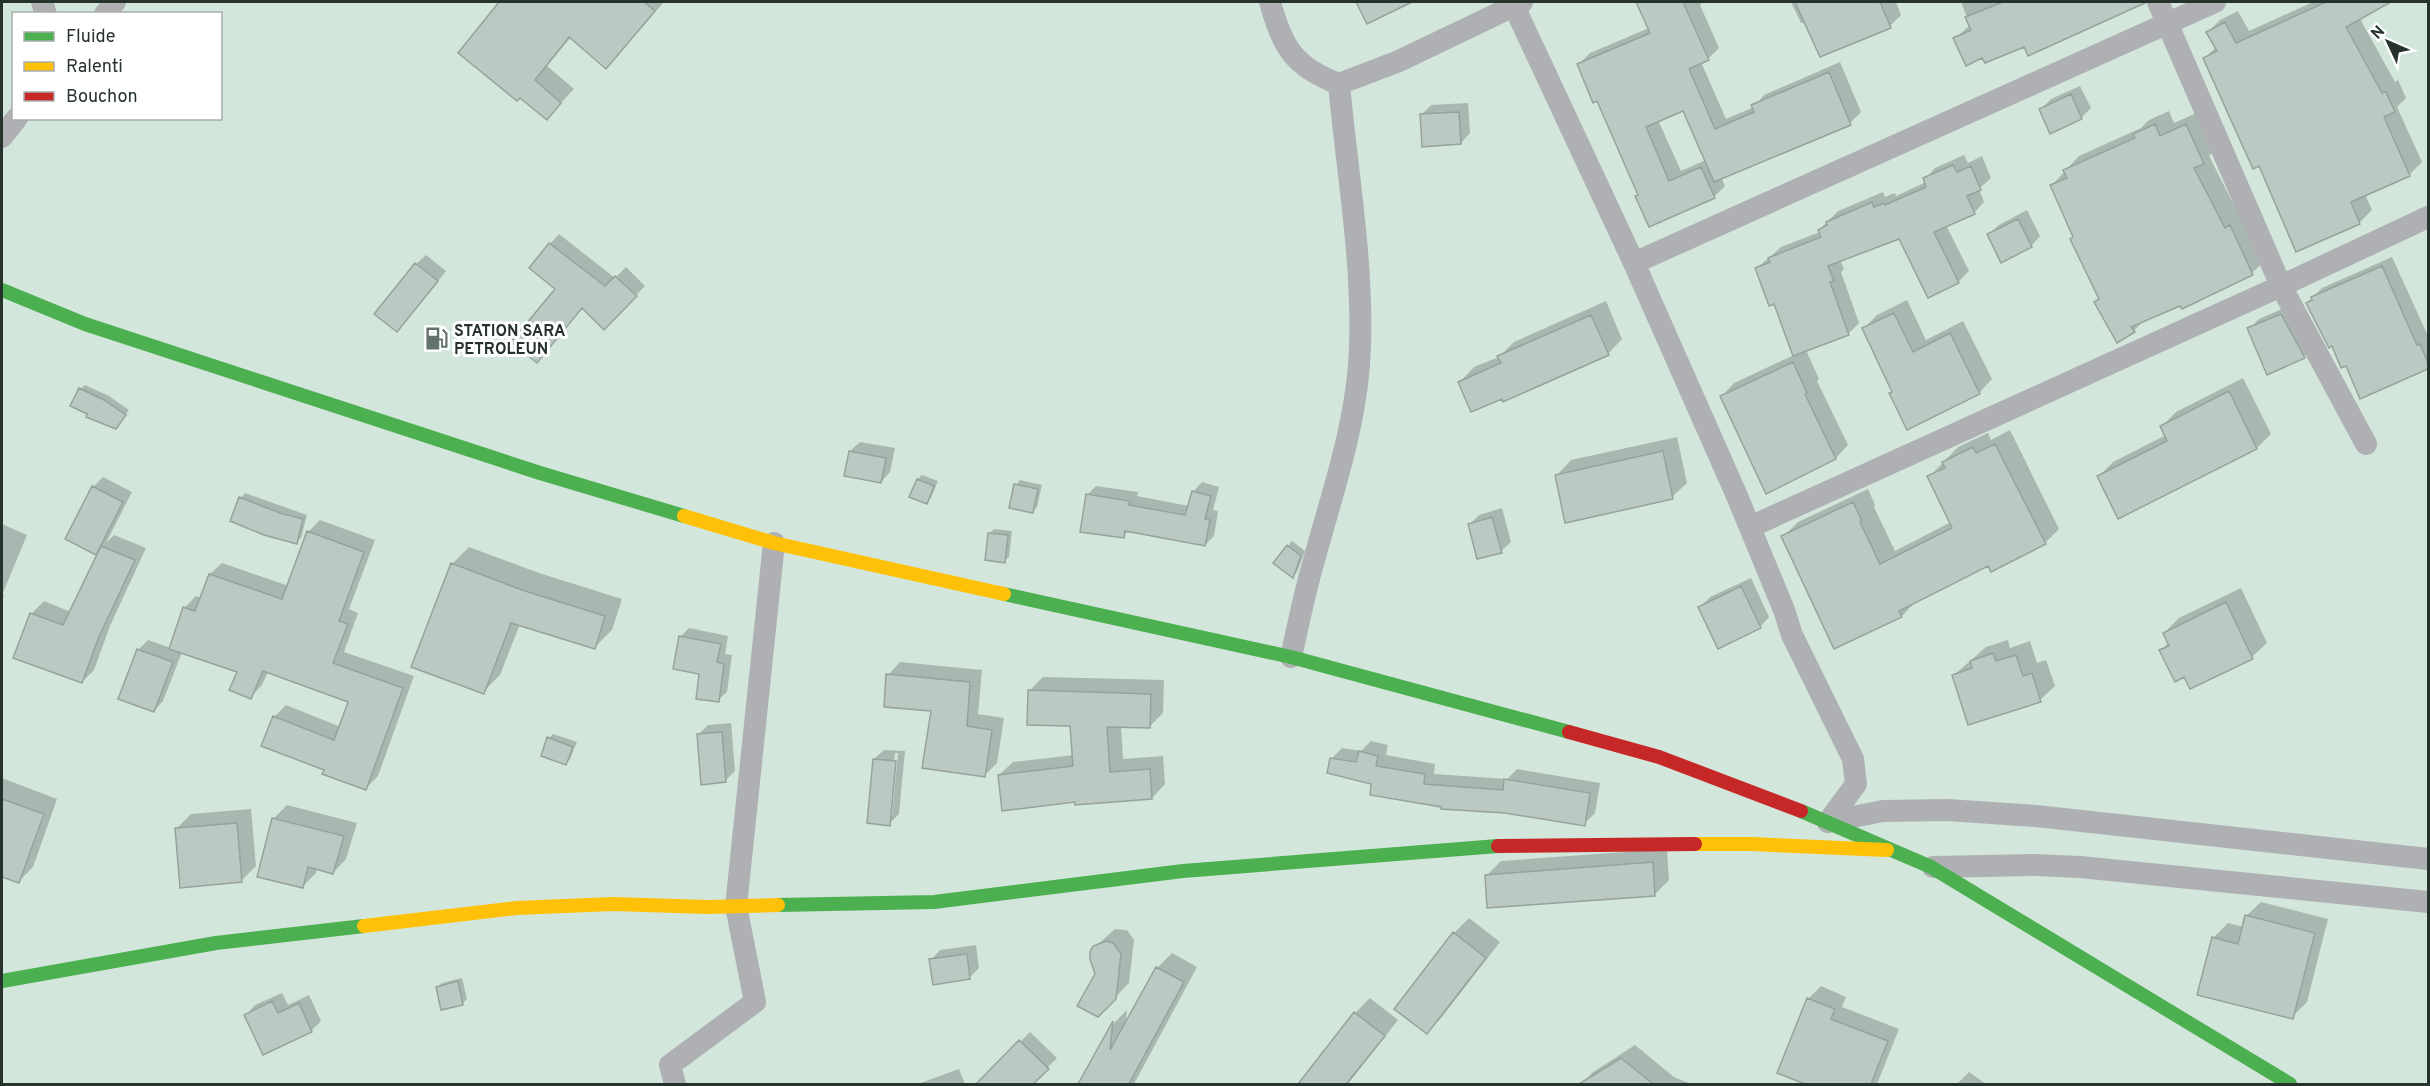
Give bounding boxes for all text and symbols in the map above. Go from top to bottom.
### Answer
legend [12,12,222,120]
north arrow [2358,12,2418,72]
text: N [2367,22,2390,44]
text: Fluide [66,26,115,49]
text: Ralenti [66,56,123,79]
text: Bouchon [66,86,138,109]
place label: STATION SARA PETROLEUN [454,322,565,360]
fuel station icon: STATION SARA PETROLEUN [423,326,449,352]

